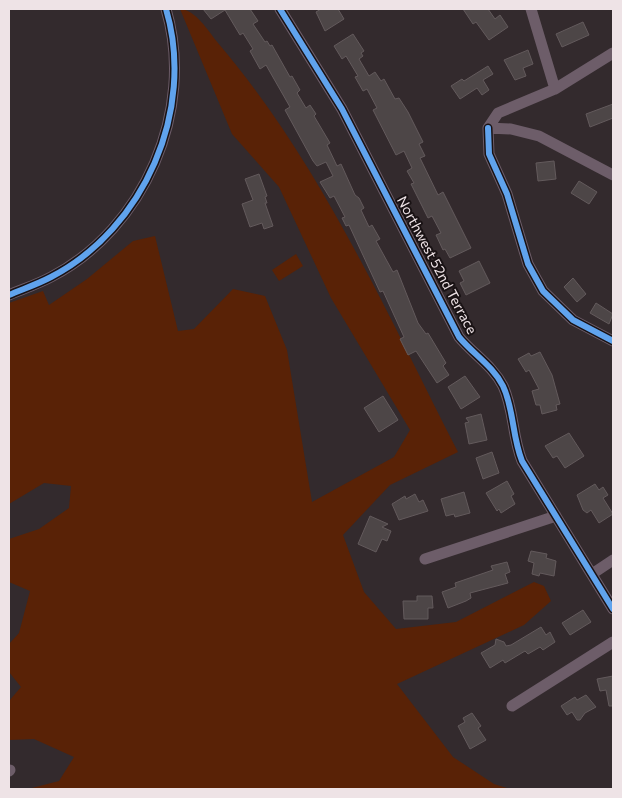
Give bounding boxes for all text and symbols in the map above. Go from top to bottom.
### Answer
street label: Northwest 52nd Terrace [394,193,481,337]

